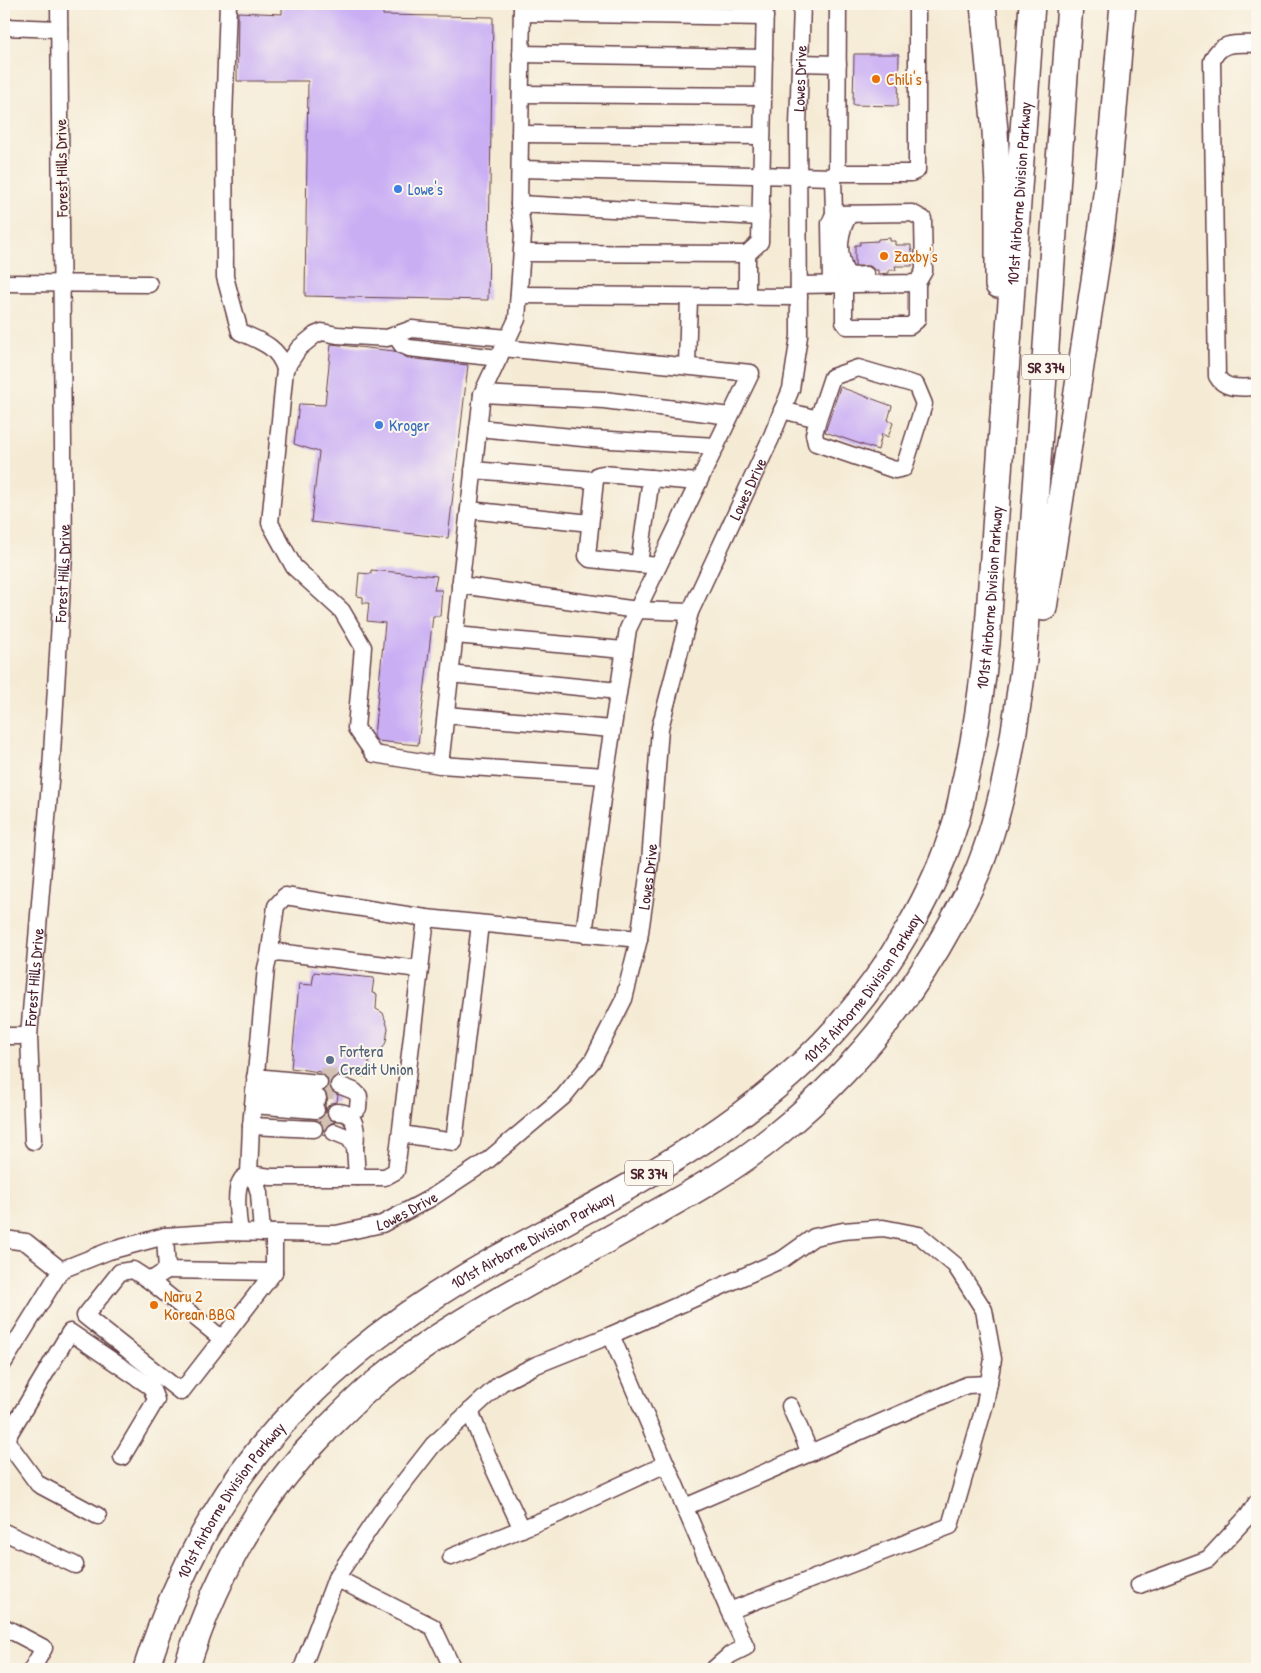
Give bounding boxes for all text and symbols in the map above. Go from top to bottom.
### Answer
street label: Lowes Drive [787,44,812,112]
place label: Chili's [886,68,922,90]
marker: Chili's [870,73,882,85]
street label: 101st Airborne Division Parkway [1001,101,1036,286]
street label: Forest Hills Drive [49,118,73,218]
place label: Lowe's [408,178,443,200]
marker: Lowe's [392,183,404,195]
place label: Zaxby's [894,245,938,267]
marker: Zaxby's [878,250,890,262]
road number: SR 374 [1022,354,1070,380]
place label: Kroger [389,414,430,436]
marker: Kroger [373,419,385,431]
street label: Lowes Drive [724,453,772,523]
street label: 101st Airborne Division Parkway [970,505,1008,690]
street label: Forest Hills Drive [49,523,75,624]
street label: Lowes Drive [632,842,662,911]
street label: 101st Airborne Division Parkway [798,909,926,1068]
street label: Forest Hills Drive [19,927,49,1028]
place label: Fortera Credit Union [339,1040,414,1080]
marker: Fortera Credit Union [324,1054,336,1066]
road number: SR 374 [625,1160,673,1186]
street label: Lowes Drive [375,1185,442,1236]
street label: 101st Airborne Division Parkway [446,1186,618,1294]
place label: Naru 2 Korean BBQ [164,1285,235,1325]
marker: Naru 2 Korean BBQ [148,1299,160,1311]
street label: 101st Airborne Division Parkway [171,1417,290,1582]

